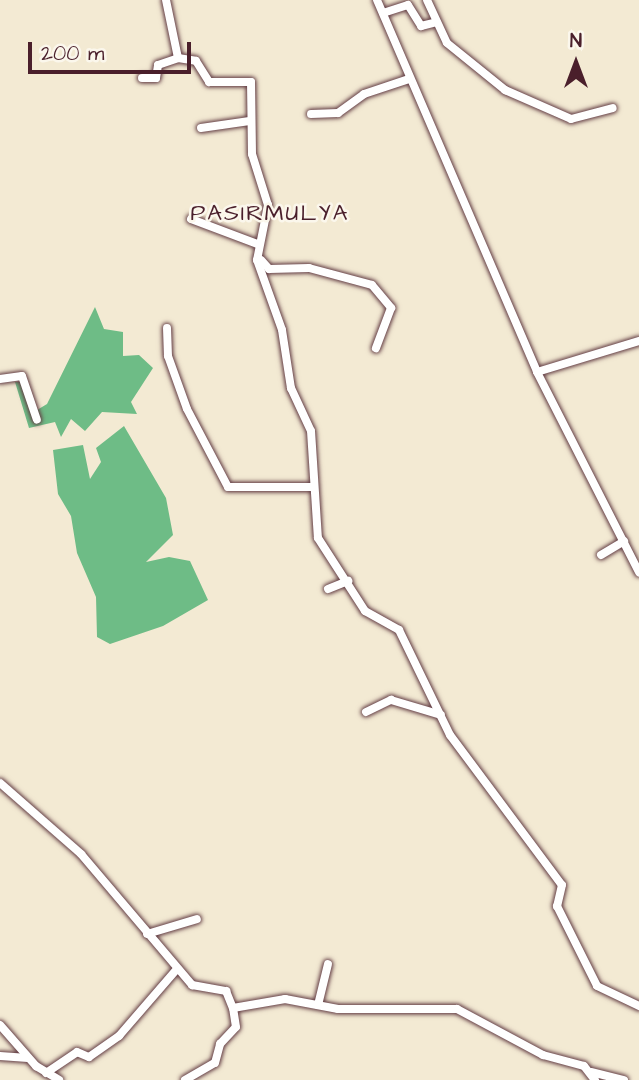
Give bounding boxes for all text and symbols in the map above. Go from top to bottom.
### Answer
scale bar [32,28,194,72]
north arrow [541,28,611,98]
text: N [570,28,582,55]
text: 200 m [41,39,104,68]
district label: PASIRMULYA [192,199,348,227]

